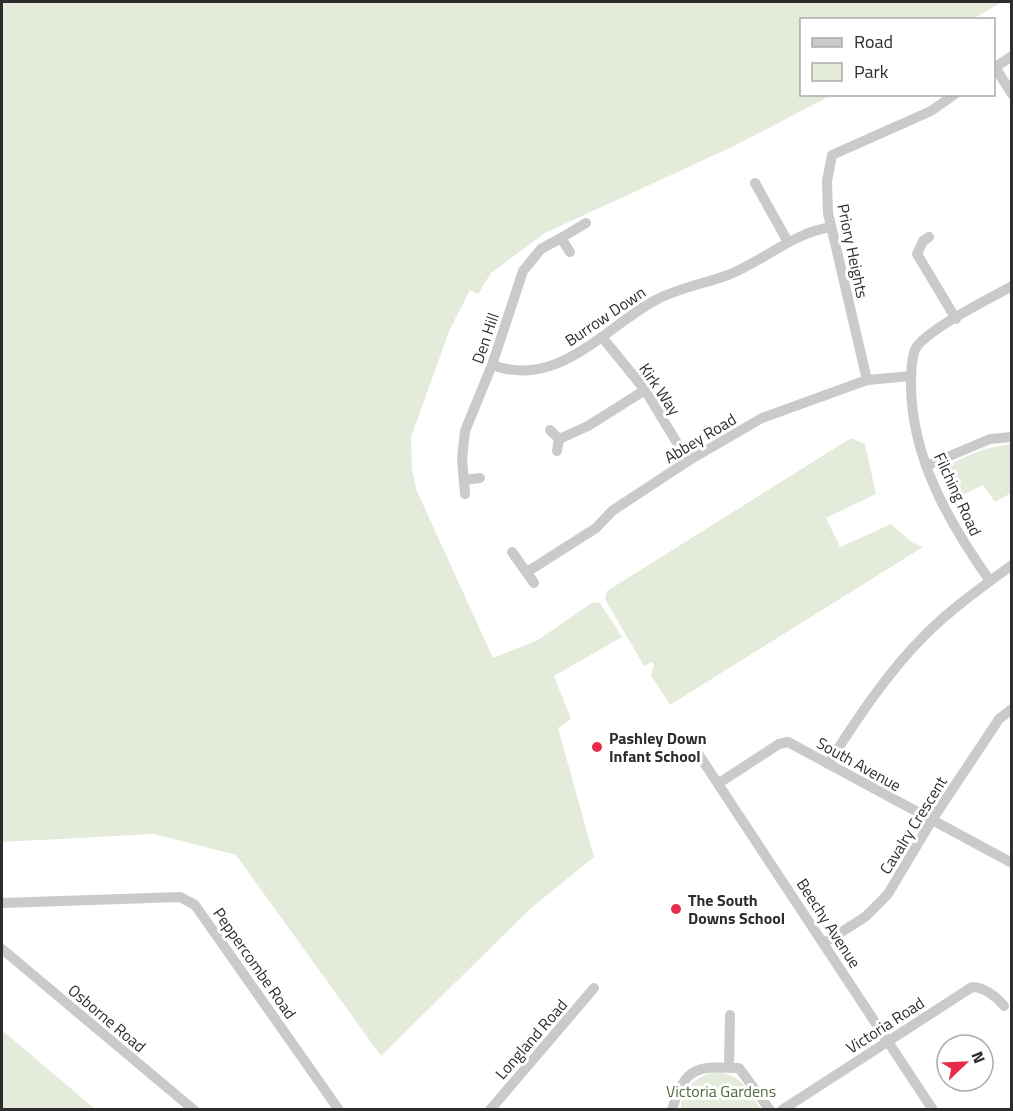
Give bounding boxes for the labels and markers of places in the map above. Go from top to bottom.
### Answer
place label: Pashley Down Infant School [609,726,707,768]
marker: Pashley Down Infant School [590,740,604,754]
place label: The South Downs School [688,888,785,930]
marker: The South Downs School [669,902,683,916]

